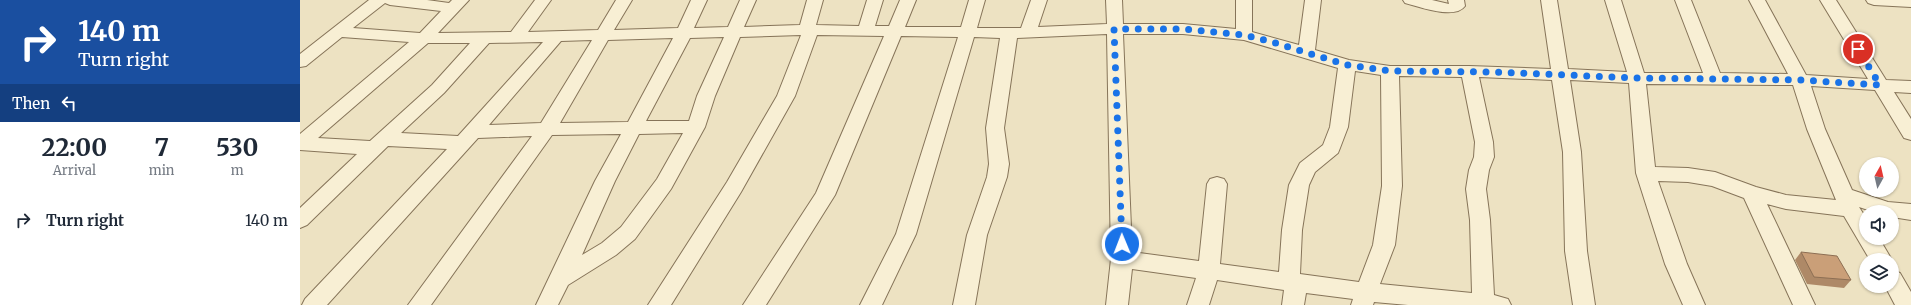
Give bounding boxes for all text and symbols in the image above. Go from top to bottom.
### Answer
text: 140 m [78,13,160,49]
icon: right [12,16,64,68]
pin [1841,32,1875,66]
icon: arrive [1847,38,1869,60]
text: Turn right [78,48,169,71]
icon: left [58,92,80,114]
text: Then [12,94,50,113]
text: 22:00 [42,132,107,163]
text: 7 [154,132,169,163]
text: 530 [216,132,258,163]
north arrow [1859,157,1899,197]
map controls [1859,157,1899,293]
text: Arrival [53,162,96,179]
text: min [149,162,174,179]
text: m [231,162,244,179]
button: sound [1859,205,1899,245]
icon: right [12,209,34,231]
text: Turn right [46,211,124,230]
text: 140 m [245,211,288,230]
position arrow [1101,223,1143,265]
button: layers [1859,253,1899,293]

